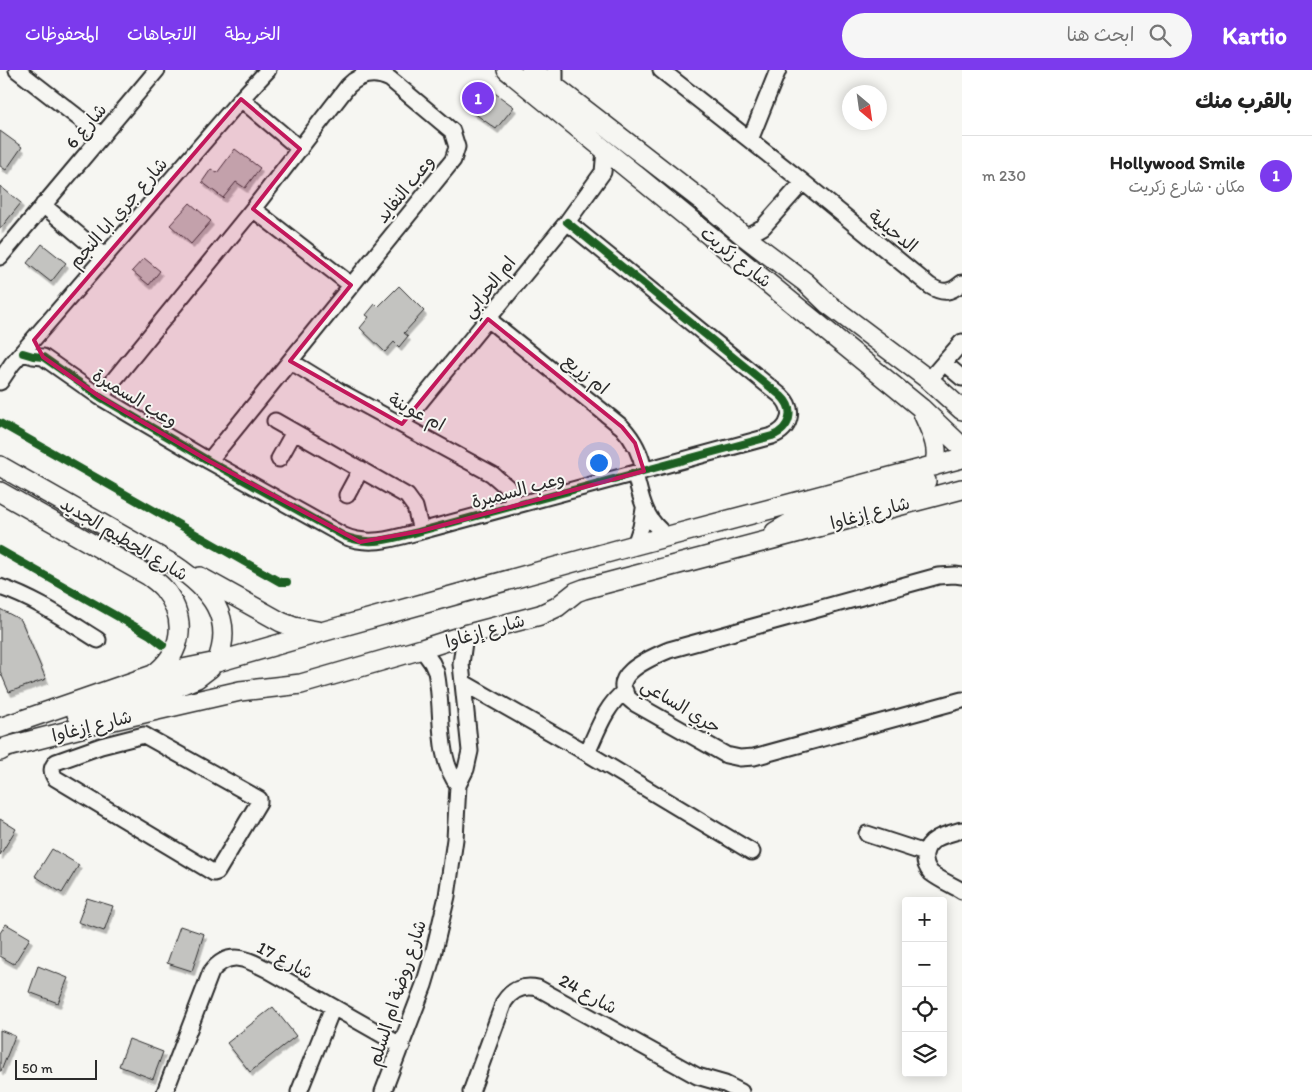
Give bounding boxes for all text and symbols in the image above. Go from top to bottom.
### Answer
search box [842,13,1192,58]
icon: search [1146,21,1174,49]
text: Kartio [1222,21,1287,50]
text: المحفوظات [25,23,99,45]
text: الاتجاهات [127,23,197,45]
text: الخريطة [225,23,281,45]
text: ابحث هنا [1067,23,1134,46]
pin: 1 [462,79,494,117]
north arrow [842,85,887,130]
text: بالقرب منك [1195,88,1292,113]
street label: شارع 6 [61,99,112,154]
street label: وعب النفايد [371,151,439,227]
text: Hollywood Smile [1110,151,1245,174]
street label: شارع جري ابا النجم [64,153,174,275]
text: 230 m [982,166,1026,185]
text: 1 [1272,166,1280,185]
text: مكان · شارع زكريت [1129,177,1245,196]
street label: الدحيلية [864,205,922,257]
street label: شارع زكريت [695,222,776,293]
street label: ام الحرابي [458,252,524,325]
street label: ام زريع [557,349,613,401]
street label: وعب السميرة [88,364,182,432]
street label: ام عوينة [384,388,449,439]
your location [586,450,612,476]
street label: وعب السميرة [469,467,567,513]
street label: شارع الحطيم الجديد [55,492,192,588]
street label: شارع إزغاوا [828,492,913,535]
street label: شارع إزغاوا [443,609,528,654]
street label: جري الساعي [635,674,725,743]
street label: شارع إزغاوا [50,705,134,748]
map controls [902,897,947,1077]
button: + [902,897,947,942]
street label: شارع روضة ام السلم [363,917,434,1070]
street label: شارع 17 [253,936,317,985]
button: − [902,942,947,987]
street label: شارع 24 [554,969,621,1020]
button: locate [902,987,947,1032]
button: layers [902,1032,947,1077]
scale bar [15,1057,98,1080]
text: 50 m [22,1060,53,1077]

